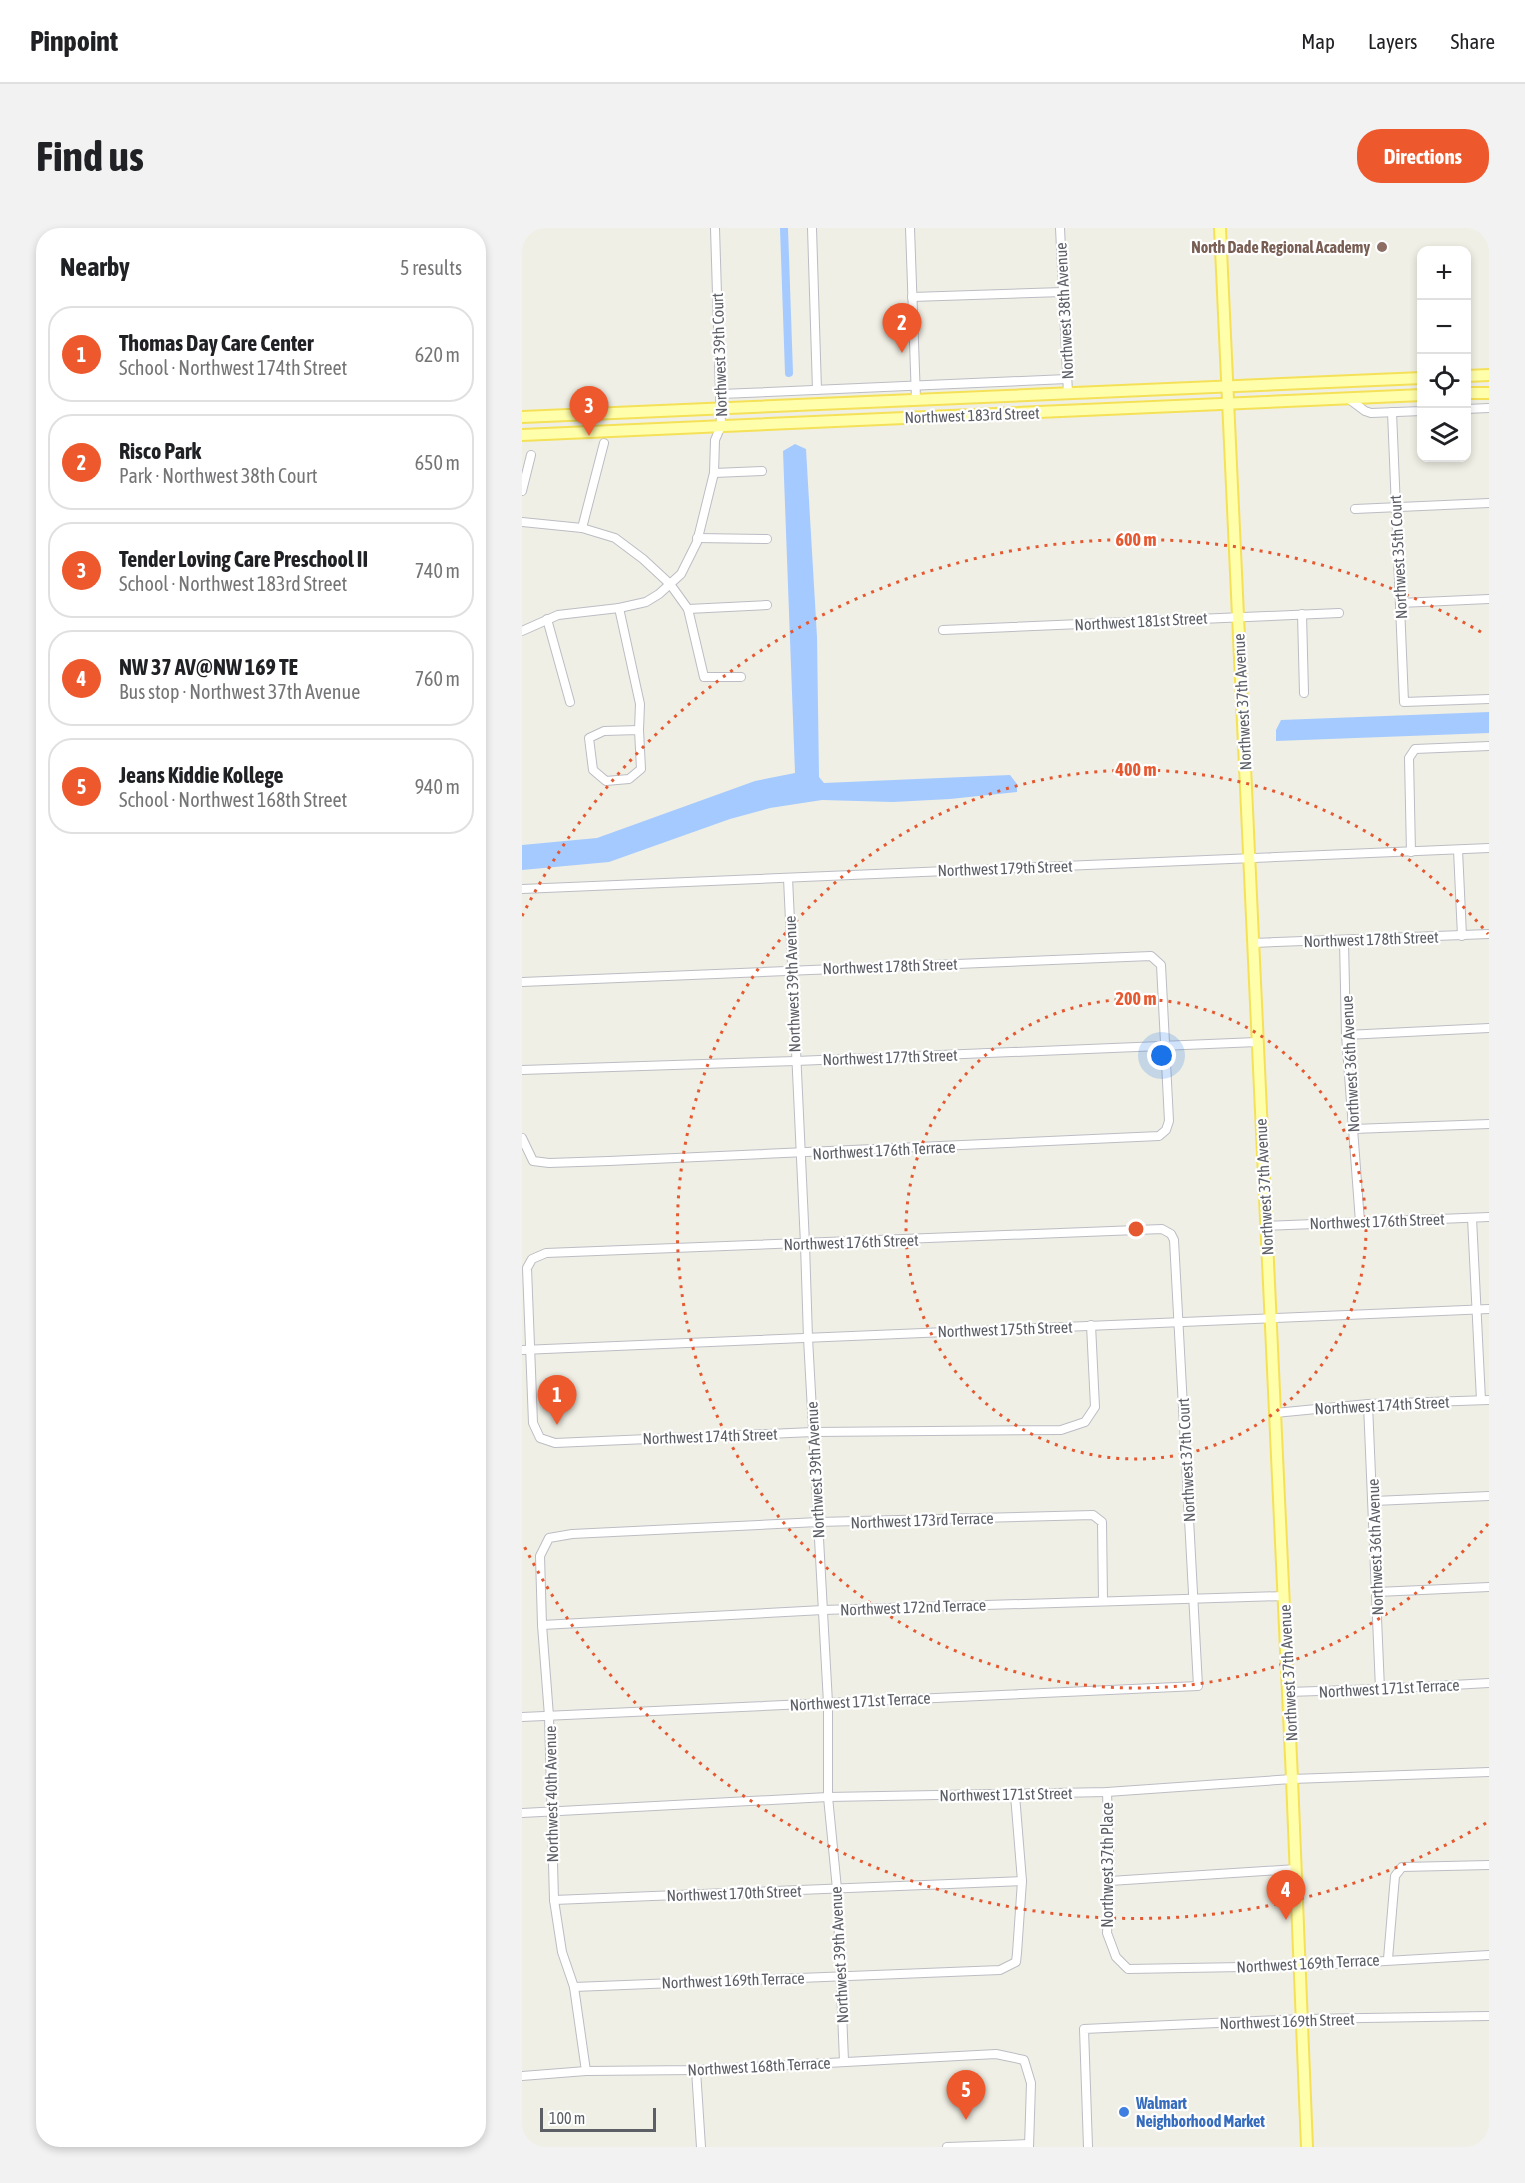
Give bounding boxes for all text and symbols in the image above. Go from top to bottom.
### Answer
text: Pinpoint [30,25,118,57]
text: Map [1301,29,1335,53]
text: Layers [1368,29,1418,53]
text: Share [1451,29,1495,53]
button: Directions [1357,129,1489,183]
text: Find us [36,132,144,180]
place label: North Dade Regional Academy [1191,238,1370,256]
marker: North Dade Regional Academy [1375,240,1389,254]
street label: Northwest 38th Avenue [1051,242,1077,380]
map controls [1417,246,1471,462]
button: + [1417,246,1471,300]
text: Nearby [60,252,130,282]
text: 5 results [400,256,462,279]
street label: Northwest 39th Court [708,292,730,417]
button: − [1417,300,1471,354]
pin: 2 [882,304,922,353]
text: Thomas Day Care Center [119,330,313,356]
text: 1 [77,343,86,366]
text: 620 m [415,343,460,366]
button: locate [1417,354,1471,408]
text: School · Northwest 174th Street [119,356,347,379]
pin: 3 [570,386,608,436]
street label: Northwest 183rd Street [904,404,1040,426]
button: layers [1417,408,1471,462]
text: Risco Park [119,438,201,464]
text: 2 [77,451,86,474]
text: 650 m [415,451,460,474]
text: Park · Northwest 38th Court [119,464,317,487]
street label: Northwest 35th Court [1386,494,1410,619]
text: 600 m [1116,529,1156,550]
text: Tender Loving Care Preschool II [119,546,368,572]
text: 3 [77,559,86,582]
text: 740 m [415,559,460,582]
text: School · Northwest 183rd Street [119,572,347,595]
street label: Northwest 181st Street [1074,609,1208,633]
street label: Northwest 37th Avenue [1229,633,1255,771]
text: NW 37 AV@NW 169 TE [119,654,298,680]
text: 4 [77,667,86,690]
text: 760 m [415,667,460,690]
text: Bus stop · Northwest 37th Avenue [119,680,360,703]
text: 400 m [1115,759,1156,780]
text: Jeans Kiddie Kollege [119,762,284,788]
text: 5 [77,775,86,798]
text: 940 m [415,775,460,798]
text: School · Northwest 168th Street [119,788,347,811]
street label: Northwest 179th Street [937,857,1073,879]
street label: Northwest 39th Avenue [781,915,803,1053]
street label: Northwest 178th Street [1303,928,1439,950]
street label: Northwest 178th Street [822,955,958,977]
text: 200 m [1116,988,1156,1009]
street label: Northwest 36th Avenue [1337,995,1363,1133]
your location [1147,1041,1176,1070]
street label: Northwest 177th Street [822,1046,958,1068]
street label: Northwest 37th Avenue [1251,1118,1277,1256]
street label: Northwest 176th Terrace [812,1137,956,1163]
street label: Northwest 176th Street [1309,1210,1445,1232]
centre of rings [1126,1219,1146,1239]
street label: Northwest 176th Street [783,1231,919,1253]
street label: Northwest 175th Street [937,1318,1073,1340]
pin: 1 [537,1376,576,1425]
street label: Northwest 174th Street [1314,1392,1450,1418]
street label: Northwest 37th Court [1174,1397,1198,1522]
street label: Northwest 39th Avenue [802,1401,828,1539]
street label: Northwest 174th Street [642,1425,778,1447]
street label: Northwest 36th Avenue [1364,1478,1386,1616]
street label: Northwest 173rd Terrace [850,1509,994,1531]
street label: Northwest 172nd Terrace [840,1595,986,1619]
street label: Northwest 37th Avenue [1275,1604,1301,1742]
street label: Northwest 171st Terrace [1318,1675,1460,1701]
street label: Northwest 171st Terrace [789,1688,931,1714]
street label: Northwest 40th Avenue [541,1725,561,1863]
street label: Northwest 171st Street [939,1784,1073,1804]
street label: Northwest 37th Place [1098,1802,1116,1928]
pin: 4 [1266,1870,1305,1920]
street label: Northwest 170th Street [666,1882,802,1904]
street label: Northwest 39th Avenue [826,1886,852,2024]
street label: Northwest 169th Terrace [1236,1950,1380,1976]
street label: Northwest 169th Terrace [661,1969,805,1991]
street label: Northwest 169th Street [1219,2010,1355,2032]
street label: Northwest 168th Terrace [687,2053,831,2079]
pin: 5 [946,2070,986,2120]
place label: Walmart Neighborhood Market [1135,2094,1265,2130]
scale bar [540,2105,656,2132]
marker: Walmart Neighborhood Market [1117,2105,1131,2119]
text: 100 m [549,2109,585,2127]

